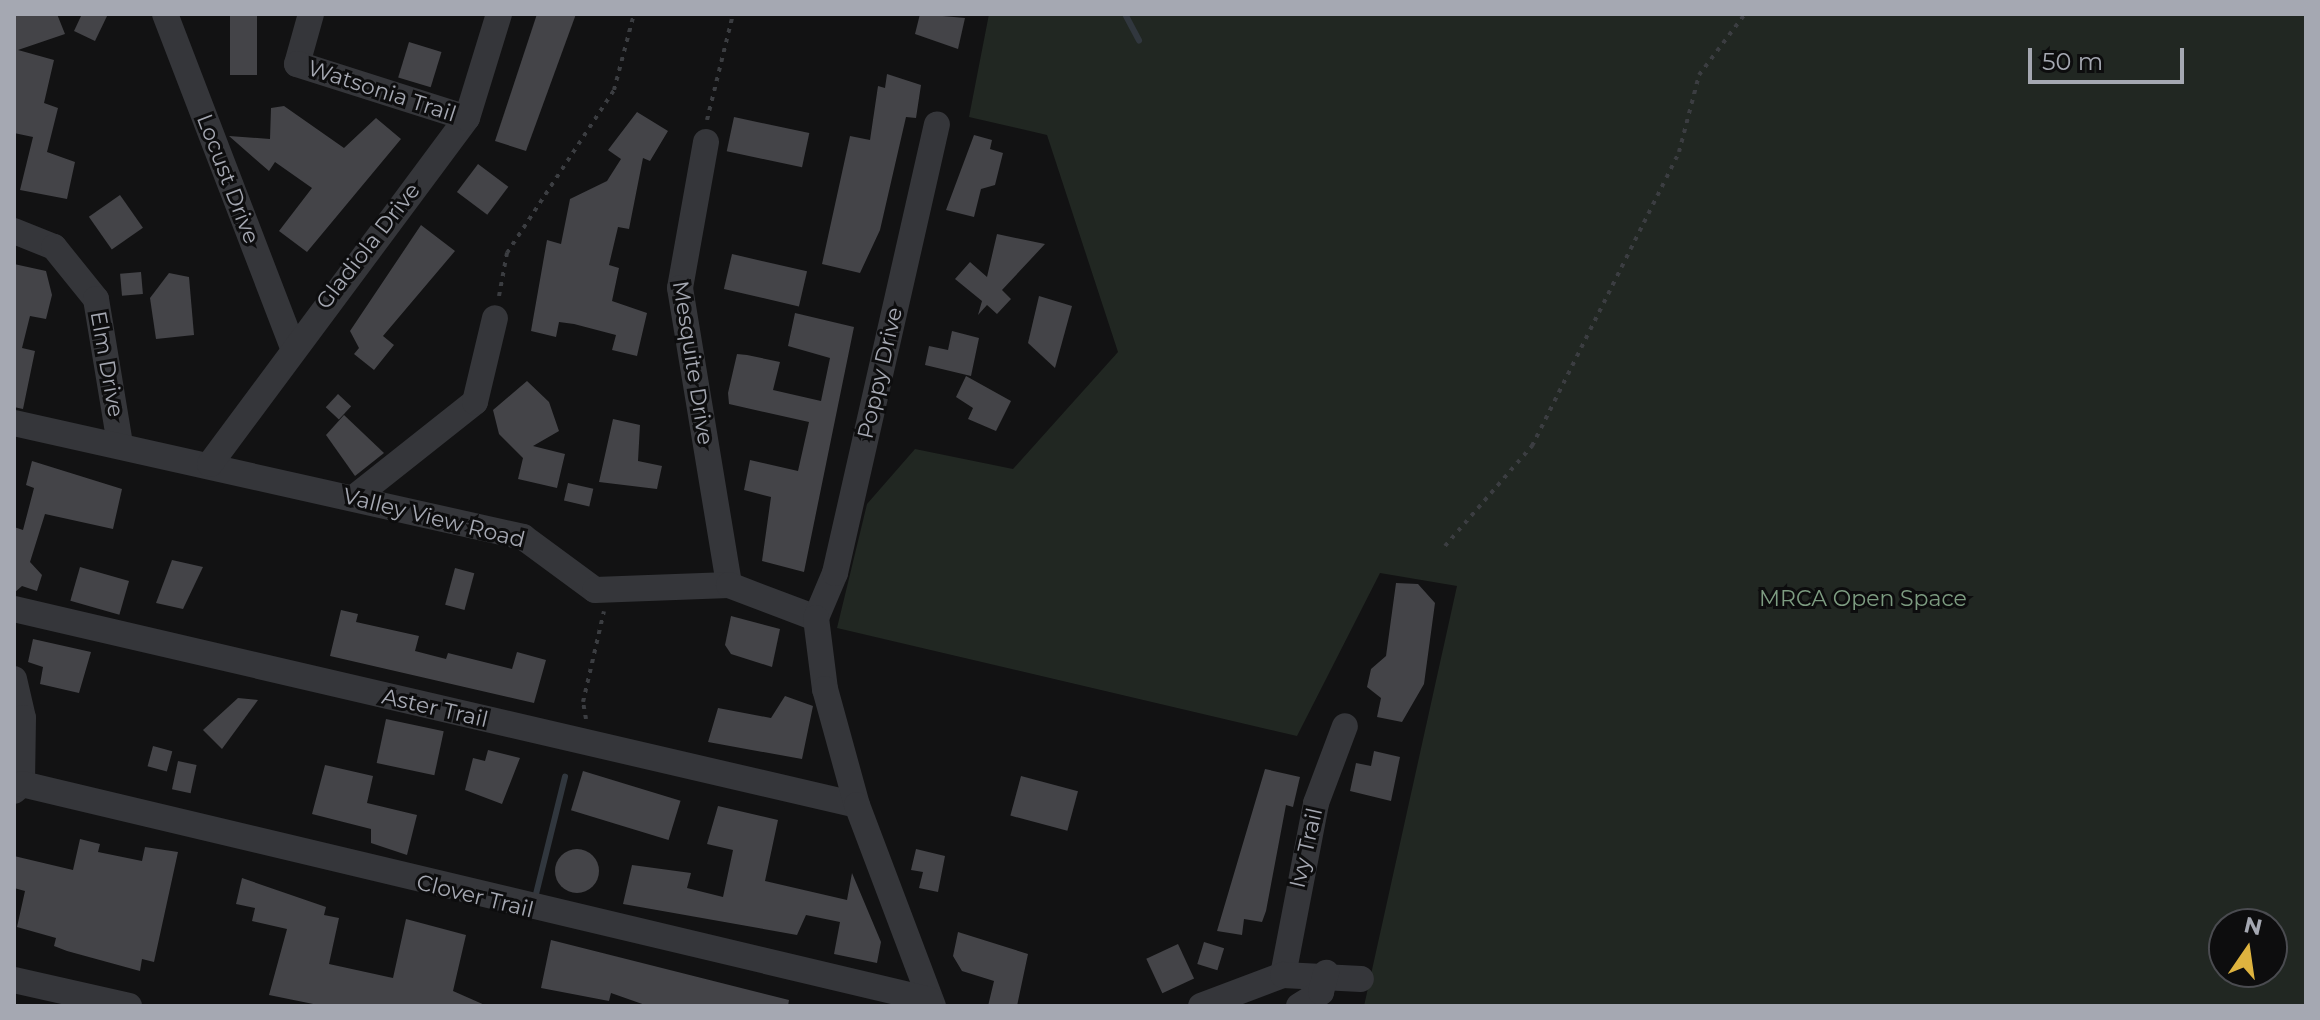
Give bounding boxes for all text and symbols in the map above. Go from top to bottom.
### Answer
scale bar [2032,32,2188,82]
text: 50 m [2042,47,2103,76]
street label: Watsonia Trail [305,55,459,127]
street label: Locust Drive [191,110,265,248]
street label: Gladiola Drive [311,178,425,314]
street label: Mesquite Drive [667,279,719,447]
street label: Poppy Drive [852,305,908,441]
street label: Elm Drive [85,309,129,419]
street label: Valley View Road [340,483,528,553]
park label: MRCA Open Space [1759,586,1967,612]
street label: Aster Trail [379,683,491,733]
street label: Ivy Trail [1284,805,1328,891]
street label: Clover Trail [414,869,536,923]
north arrow [2208,908,2288,988]
text: N [2241,911,2265,941]

